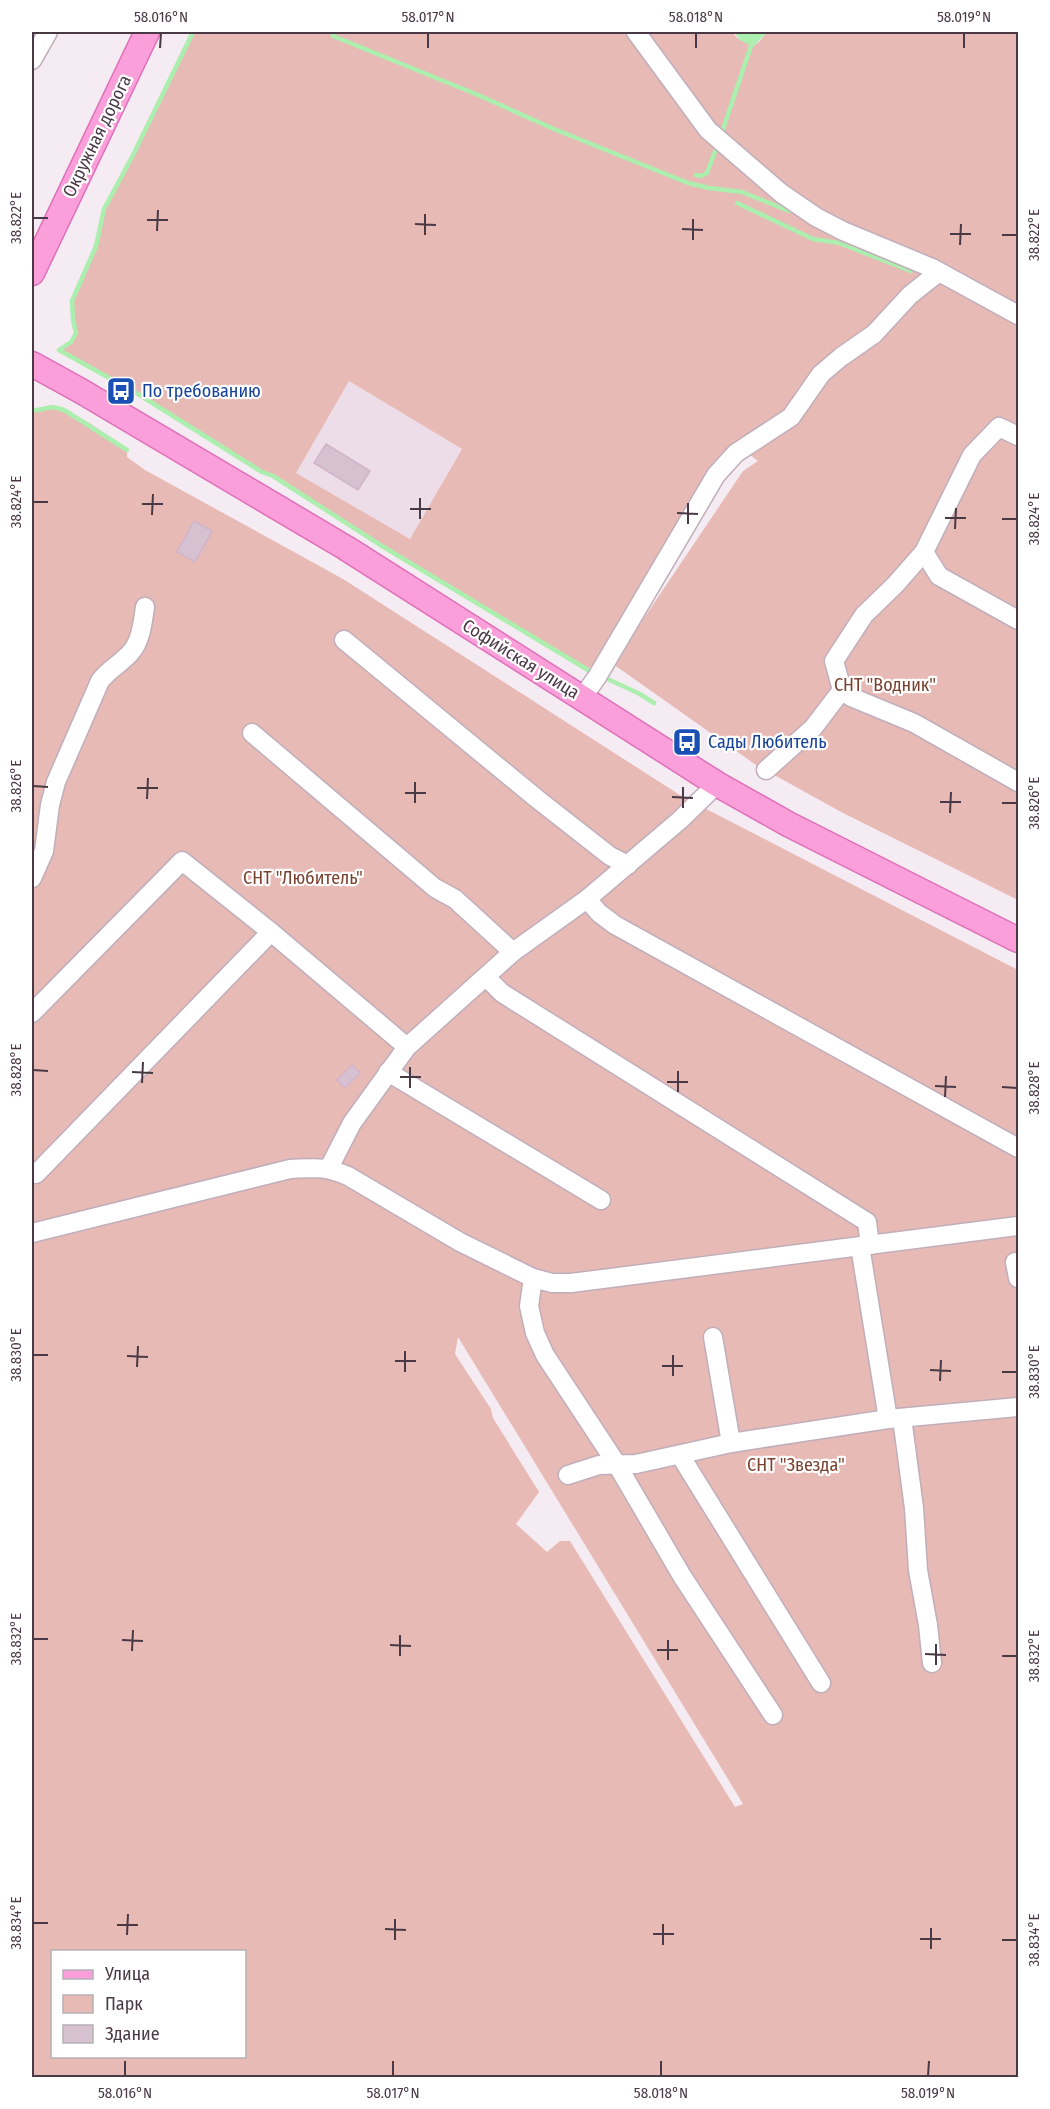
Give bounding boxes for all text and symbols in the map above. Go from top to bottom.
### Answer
text: 58.016°N [134,8,188,26]
text: 58.017°N [401,8,455,26]
text: 58.018°N [669,8,723,26]
text: 58.019°N [937,8,991,26]
street label: Окружная дорога [58,71,136,201]
text: 38.822°E [7,192,25,244]
text: 38.822°E [1025,209,1043,261]
bus stop icon: По требованию [105,375,137,407]
place label: По требованию [142,380,261,402]
text: 38.824°E [7,476,25,528]
text: 38.824°E [1025,493,1043,545]
street label: Софийская улица [458,614,584,704]
park label: СНТ "Водник" [834,674,936,696]
bus stop icon: Сады Любитель [671,726,703,758]
place label: Сады Любитель [708,731,827,753]
text: 38.826°E [7,760,25,812]
text: 38.826°E [1025,777,1043,829]
park label: СНТ "Любитель" [243,867,363,889]
text: 38.828°E [7,1043,25,1097]
text: 38.828°E [1025,1061,1043,1115]
text: 38.830°E [7,1328,25,1382]
text: 38.830°E [1025,1345,1043,1399]
park label: СНТ "Звезда" [747,1454,845,1476]
text: 38.832°E [7,1613,25,1665]
text: 38.832°E [1025,1630,1043,1682]
text: 38.834°E [7,1897,25,1949]
text: 38.834°E [1025,1914,1043,1966]
legend [51,1950,246,2058]
text: Улица [104,1963,150,1985]
text: Парк [105,1993,143,2015]
text: Здание [105,2023,160,2045]
text: 58.016°N [98,2084,152,2102]
text: 58.017°N [366,2084,420,2102]
text: 58.018°N [634,2084,688,2102]
text: 58.019°N [901,2084,955,2102]

